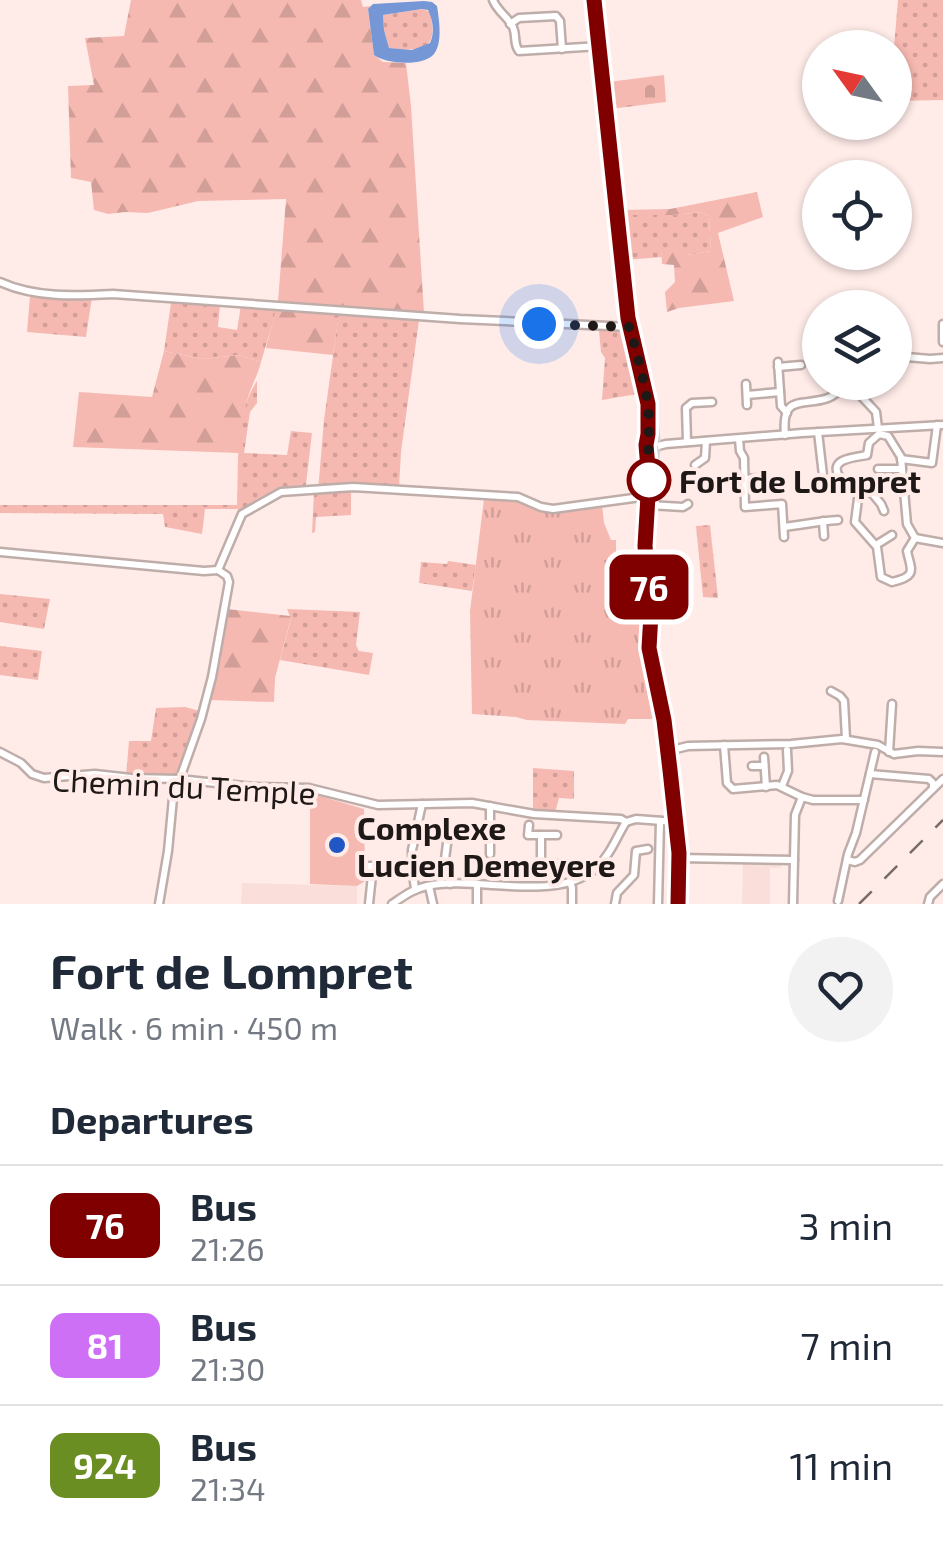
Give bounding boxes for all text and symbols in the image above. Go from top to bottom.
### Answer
north arrow [802,30,912,140]
map controls [802,30,912,400]
button: locate [802,160,912,270]
button: layers [802,290,912,400]
your location [514,299,564,349]
marker: Fort de Lompret [628,459,670,501]
place label: Fort de Lompret [679,461,921,499]
line badge: 76 [604,554,694,620]
text: 76 [629,566,669,608]
street label: Chemin du Temple [51,759,317,811]
place label: Complexe Lucien Demeyere [357,808,616,884]
marker: Complexe Lucien Demeyere [326,834,348,856]
button: heart [788,937,893,1042]
text: Fort de Lompret [50,941,413,999]
text: Walk · 6 min · 450 m [50,1008,338,1046]
text: Departures [50,1096,254,1142]
text: Bus [190,1183,257,1229]
text: 3 min [799,1202,893,1248]
text: 76 [85,1204,125,1246]
text: 21:26 [190,1229,265,1267]
text: Bus [190,1303,257,1349]
text: 7 min [800,1322,893,1368]
text: 81 [87,1324,123,1366]
text: 21:30 [190,1349,265,1387]
text: Bus [190,1423,257,1469]
text: 11 min [789,1442,893,1488]
text: 924 [73,1444,137,1486]
text: 21:34 [190,1469,266,1507]

